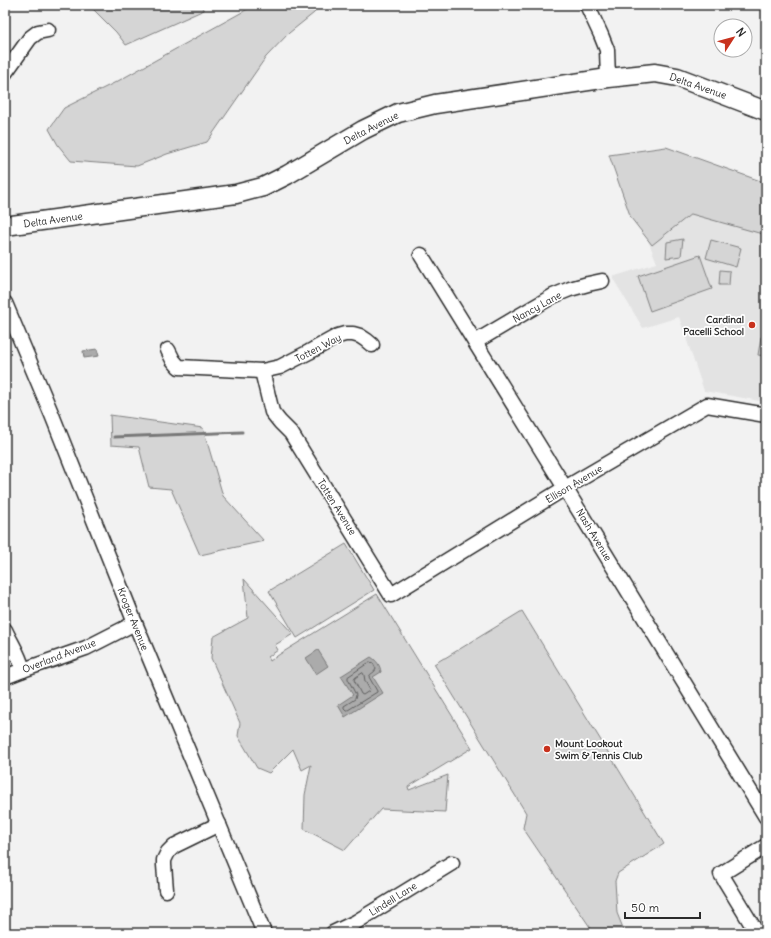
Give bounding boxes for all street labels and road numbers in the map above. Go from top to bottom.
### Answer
street label: Delta Avenue [668,70,728,102]
street label: Delta Avenue [341,109,401,147]
street label: Delta Avenue [23,209,83,231]
street label: Nancy Lane [510,288,564,326]
street label: Totten Way [293,331,343,365]
street label: Ellison Avenue [543,462,605,506]
street label: Totten Avenue [315,476,359,538]
street label: Nash Avenue [573,506,615,564]
street label: Kroger Avenue [114,586,152,652]
street label: Overland Avenue [20,636,98,676]
street label: Lindell Lane [367,879,419,919]

